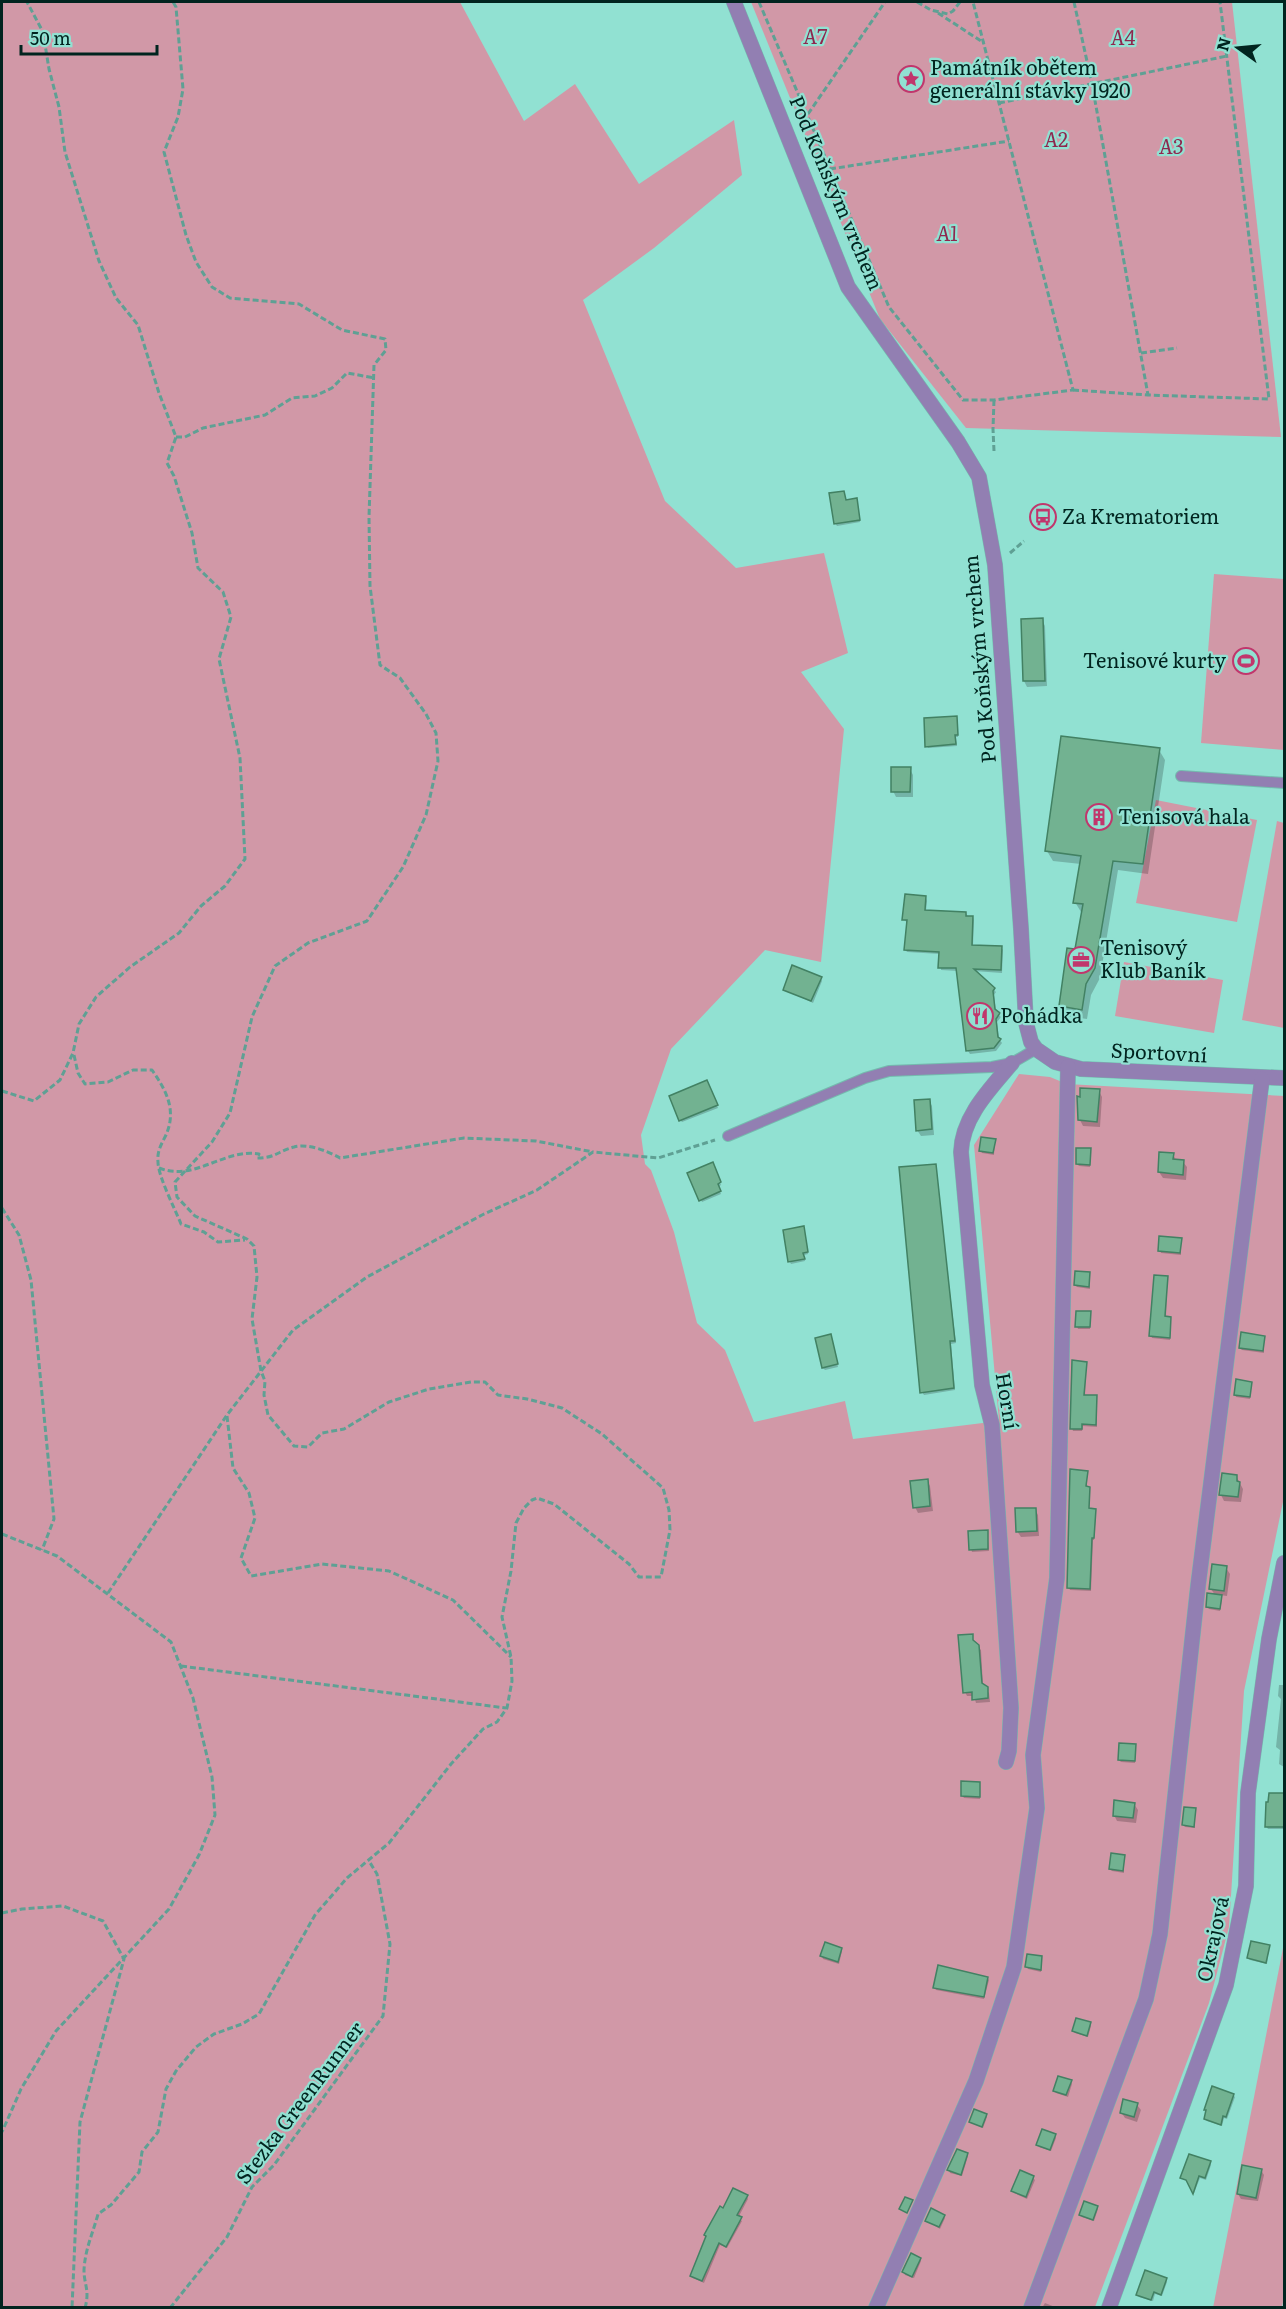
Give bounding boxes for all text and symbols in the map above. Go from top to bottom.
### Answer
scale bar [21,18,158,56]
north arrow [1208,18,1268,78]
park label: A7 [803,20,828,50]
park label: A4 [1111,21,1135,51]
text: 50 m [30,24,71,51]
text: N [1209,34,1236,53]
place label: Památník obětem generální stávky 1920 [930,51,1131,104]
place icon: Památník obětem generální stávky 1920 [896,64,926,94]
street label: Pod Koňským vrchem [783,90,892,294]
park label: A2 [1044,123,1068,153]
park label: A3 [1159,130,1183,160]
park label: A1 [936,217,958,247]
place label: Za Krematoriem [1062,500,1219,530]
bus stop icon: Za Krematoriem [1028,502,1058,532]
street label: Pod Koňským vrchem [954,554,1002,765]
place label: Tenisové kurty [1083,644,1226,674]
sports icon: Tenisové kurty [1231,646,1261,676]
place label: Tenisová hala [1118,800,1250,830]
building icon: Tenisová hala [1084,802,1114,832]
place label: Tenisový Klub Baník [1100,931,1207,984]
office icon: Tenisový Klub Baník [1066,945,1096,975]
place label: Pohádka [1000,999,1083,1029]
restaurant icon: Pohádka [965,1001,995,1031]
street label: Sportovní [1110,1034,1208,1069]
street label: Horní [990,1370,1028,1432]
street label: Okrajová [1187,1893,1235,1984]
street label: Stezka GreenRunner [227,2014,370,2189]

